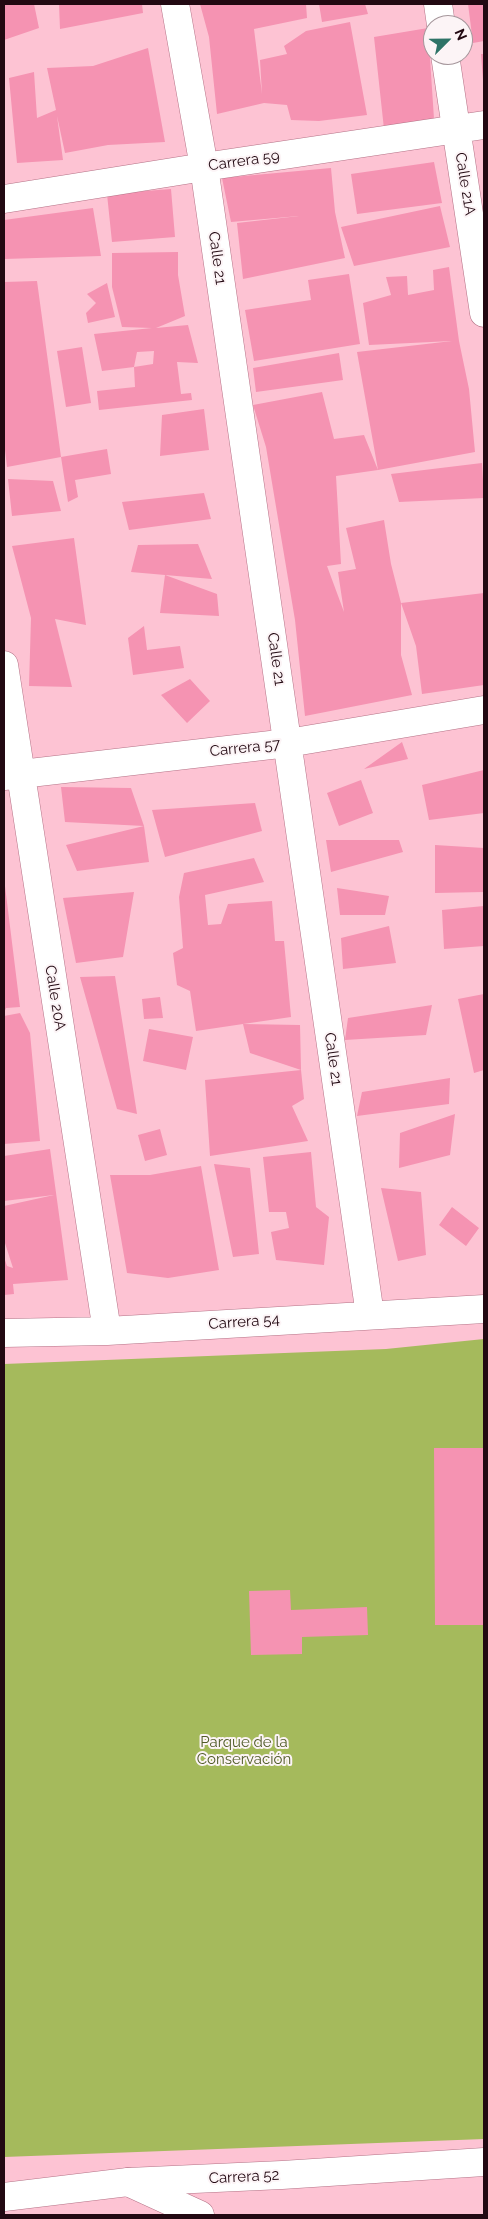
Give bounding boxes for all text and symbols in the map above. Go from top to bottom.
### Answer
north arrow [423,15,473,65]
text: N [451,26,470,43]
street label: Carrera 59 [207,147,281,175]
street label: Calle 21A [451,151,479,217]
street label: Calle 21 [204,230,230,286]
street label: Calle 21 [263,631,289,687]
street label: Carrera 57 [209,735,281,761]
street label: Calle 20A [41,964,69,1032]
street label: Calle 21 [320,1031,346,1087]
street label: Carrera 54 [208,1311,280,1333]
park label: Parque de la Conservación [197,1733,291,1768]
street label: Carrera 52 [208,2166,280,2188]

